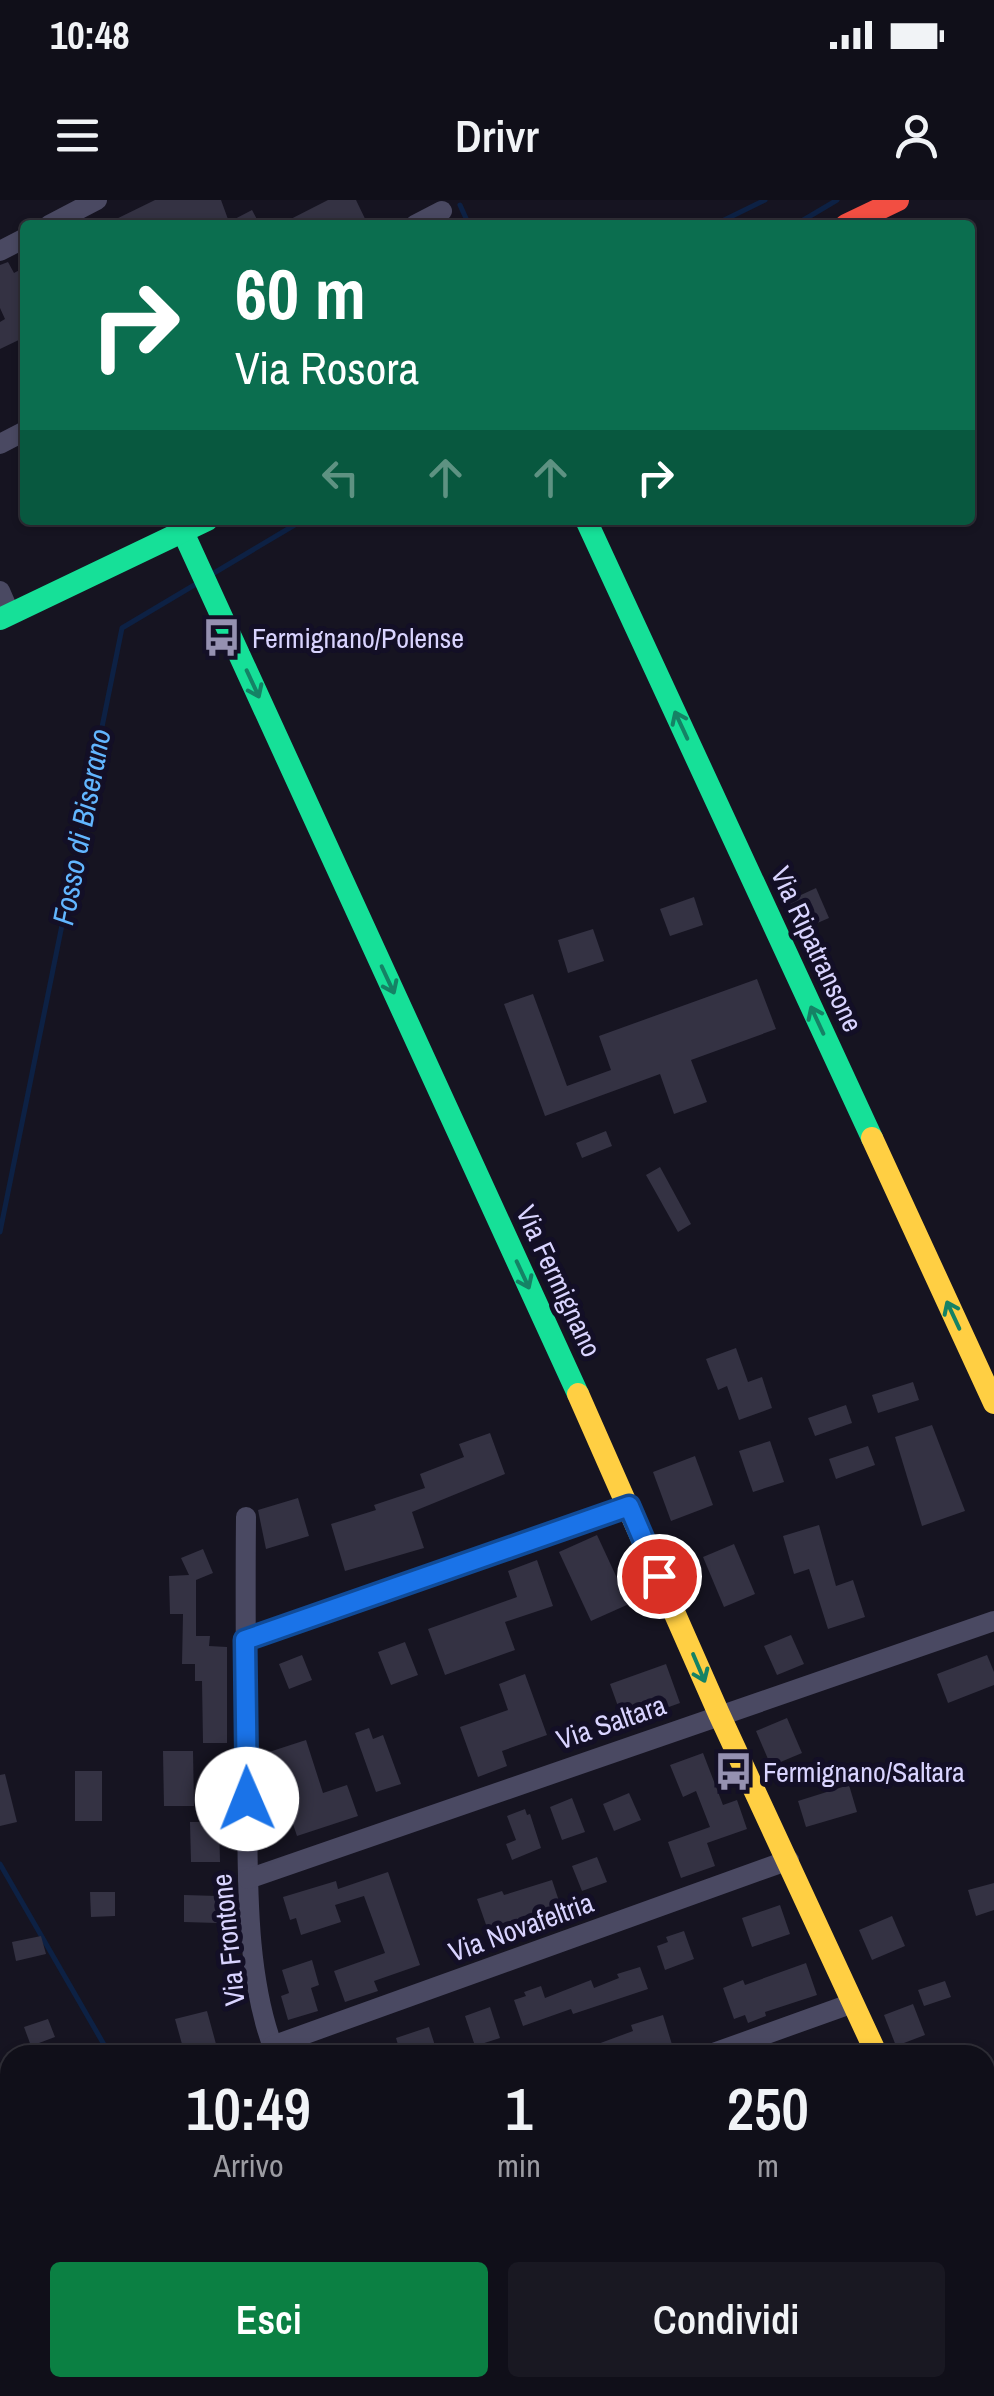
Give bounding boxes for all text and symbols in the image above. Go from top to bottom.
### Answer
text: 10:48 [50,10,130,61]
text: Drivr [455,105,539,166]
icon: menu [50,108,105,163]
icon: person [889,108,944,163]
text: 60 m [235,247,366,341]
icon: right [70,260,200,390]
text: Via Rosora [235,337,419,398]
icon: left [313,450,368,505]
icon: ahead [418,450,473,505]
icon: ahead [523,450,578,505]
icon: right [628,450,683,505]
bus stop icon: Fermignano/Polense [201,617,243,659]
place label: Fermignano/Polense [252,619,464,657]
one-way arrow [244,669,263,699]
one-way arrow [671,710,689,741]
water label: Fosso di Biserano [42,725,120,928]
street label: Via Ripatransone [762,860,872,1038]
one-way arrow [380,964,398,995]
one-way arrow [807,1005,825,1036]
street label: Via Fermignano [507,1199,611,1363]
one-way arrow [515,1259,534,1289]
one-way arrow [943,1301,962,1331]
pin [617,1534,702,1619]
icon: arrive [632,1549,687,1604]
one-way arrow [691,1652,709,1683]
street label: Via Saltara [551,1686,671,1758]
position arrow [195,1747,299,1851]
bus stop icon: Fermignano/Saltara [712,1751,754,1793]
place label: Fermignano/Saltara [763,1753,965,1791]
street label: Via Frontone [202,1872,254,2008]
street label: Via Novafeltria [443,1883,599,1971]
text: 10:49 [186,2068,311,2149]
text: 1 [505,2068,533,2149]
text: 250 [727,2068,809,2149]
text: Arrivo [214,2144,284,2187]
text: min [497,2144,541,2187]
text: m [757,2144,779,2187]
button: Esci [50,2262,488,2377]
button: Condividi [508,2262,945,2377]

